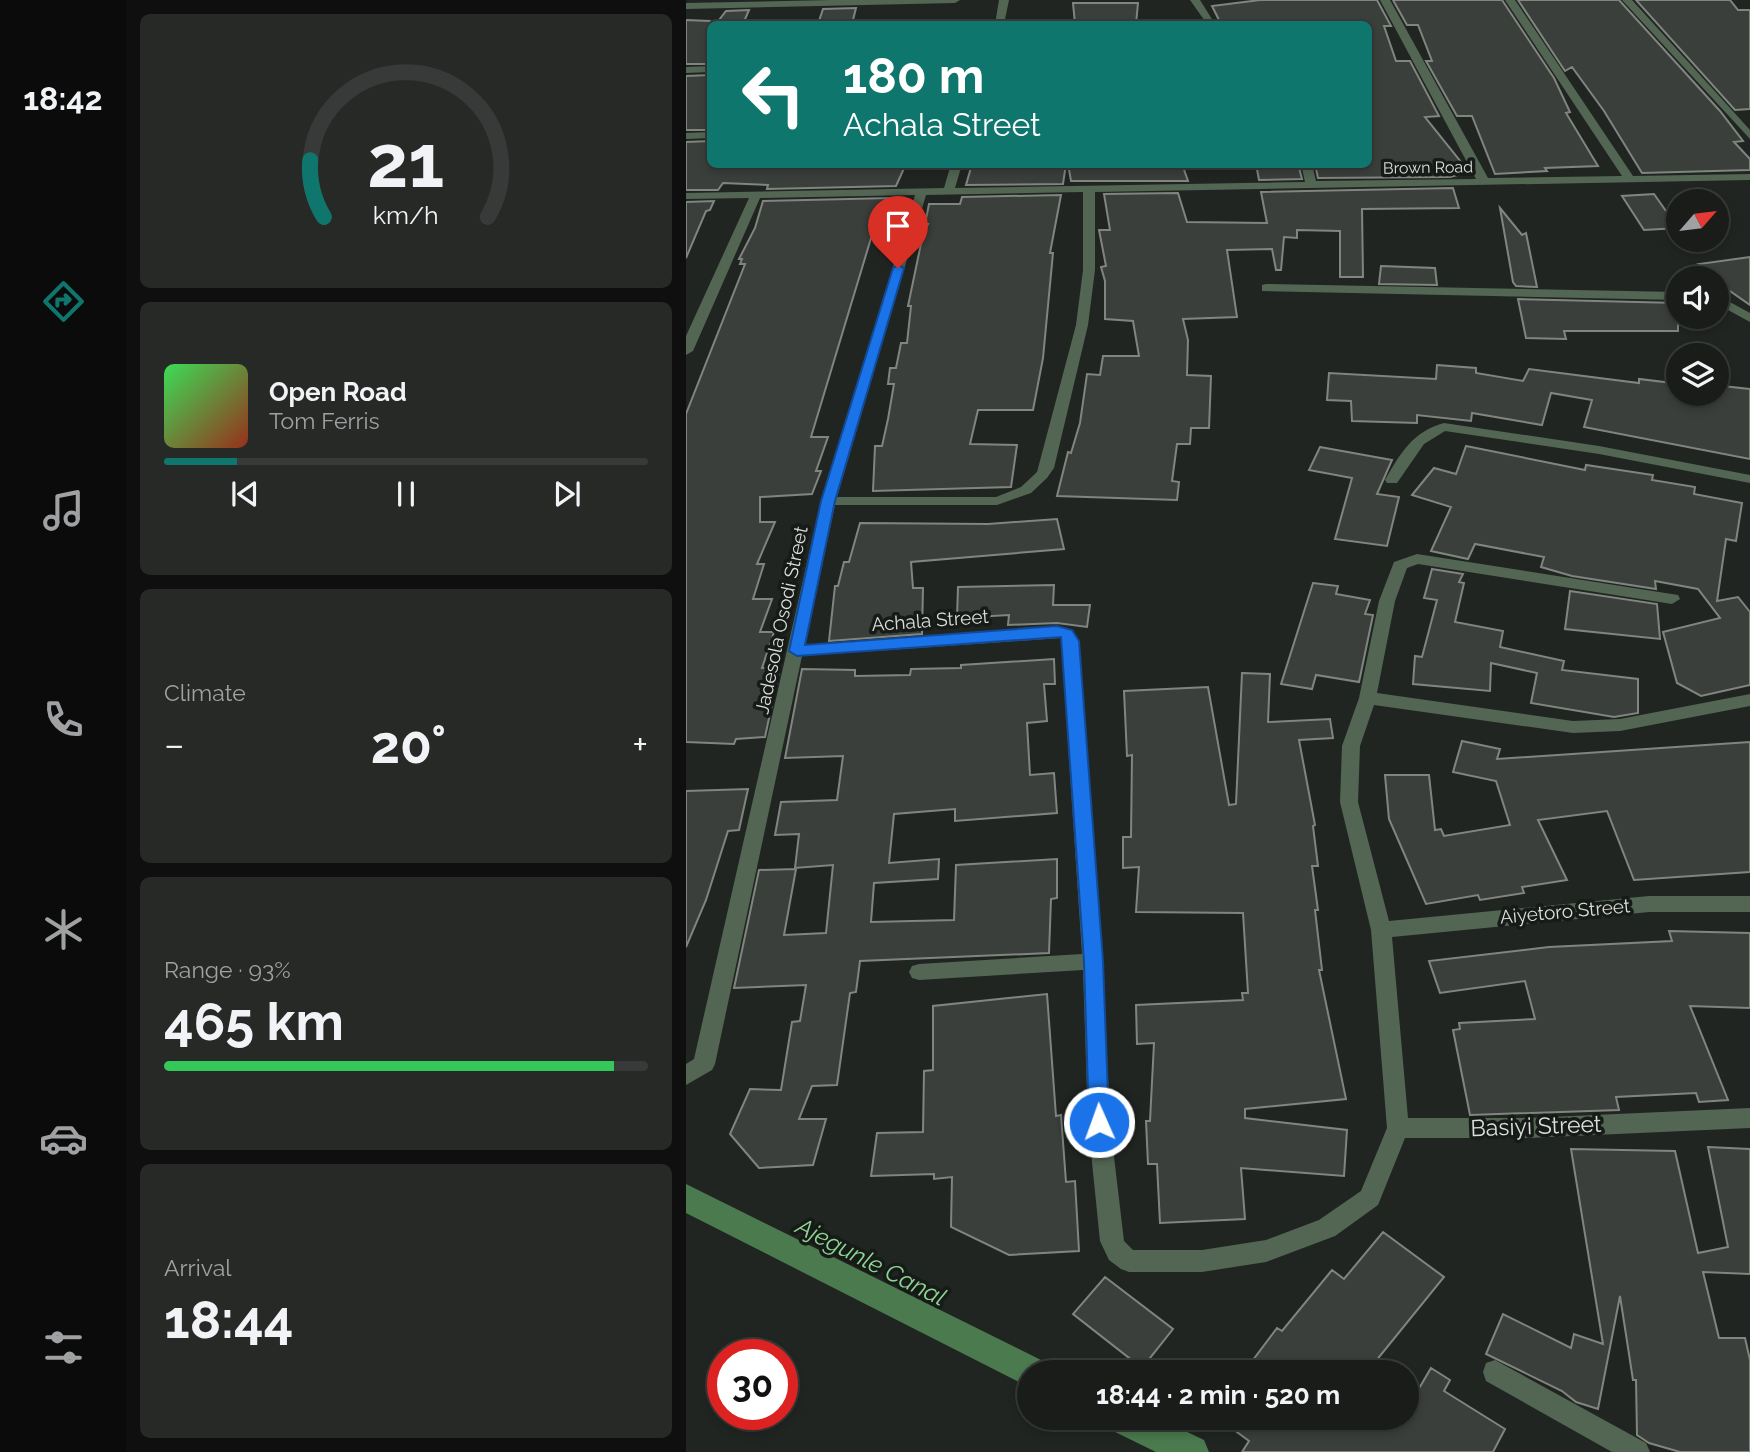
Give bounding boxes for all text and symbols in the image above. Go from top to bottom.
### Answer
text: 180 m [843,47,984,104]
icon: left [728,49,819,140]
text: 18:42 [23,80,103,117]
text: Achala Street [843,106,1041,143]
text: 21 [367,119,445,204]
street label: Brown Road [1383,157,1473,178]
north arrow [1666,189,1729,252]
map controls [1666,189,1729,406]
pin [868,196,928,268]
text: km/h [373,200,439,230]
icon: arrive [879,207,917,245]
button: sound [1666,266,1729,329]
icon: directions [39,277,88,326]
button: layers [1666,343,1729,406]
text: Open Road [269,377,407,407]
text: Tom Ferris [269,407,380,434]
icon: previous [226,475,264,513]
icon: pause [387,475,425,513]
icon: next [548,475,586,513]
icon: music [39,486,88,535]
street label: Jadesola Osodi Street [750,523,812,716]
street label: Achala Street [871,605,990,635]
text: Climate [164,679,246,706]
icon: phone [39,695,88,744]
text: 20° [371,714,446,775]
text: − [164,722,184,767]
text: + [632,722,648,767]
street label: Aiyetoro Street [1499,894,1632,928]
icon: climate [39,905,88,954]
text: Range · 93% [164,956,291,983]
text: 465 km [164,991,344,1052]
position arrow [1062,1085,1136,1159]
street label: Basiyi Street [1470,1110,1602,1141]
icon: car [39,1114,88,1163]
water label: Ajegunle Canal [790,1210,951,1312]
text: Arrival [164,1254,231,1281]
text: 18:44 [164,1289,293,1350]
icon: filters [39,1323,88,1372]
speed limit sign: 30 [707,1339,798,1430]
text: 18:44 · 2 min · 520 m [1096,1380,1340,1410]

